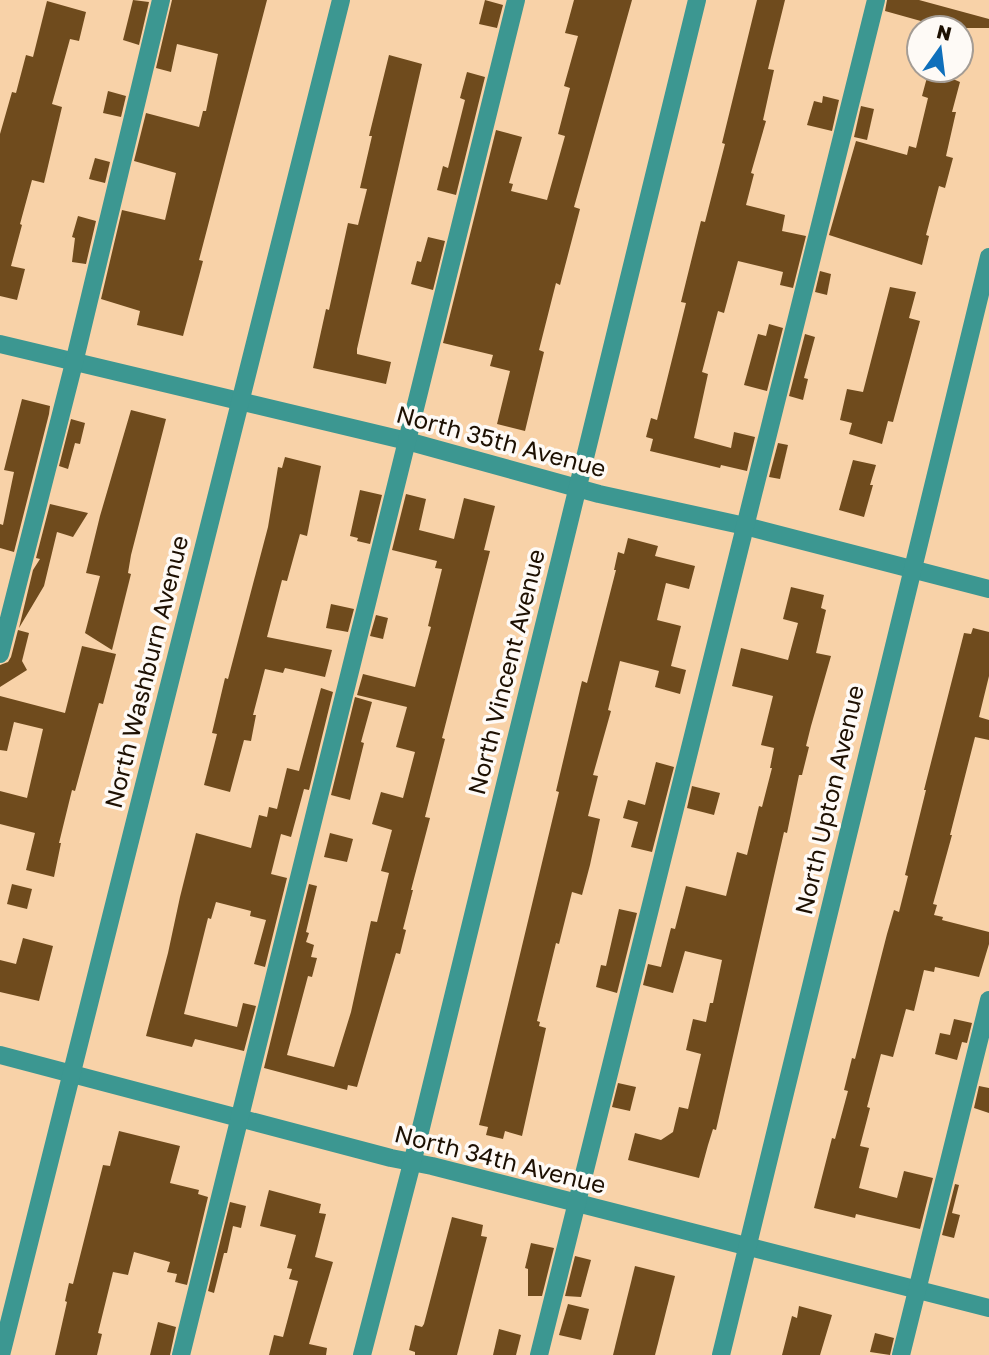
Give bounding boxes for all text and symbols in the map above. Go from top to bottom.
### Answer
north arrow [905,14,975,84]
text: N [934,19,954,45]
street label: North 35th Avenue [393,399,609,482]
street label: North Washburn Avenue [98,532,193,811]
street label: North Vincent Avenue [461,546,550,797]
street label: North Upton Avenue [788,682,869,917]
street label: North 34th Avenue [392,1118,609,1199]

